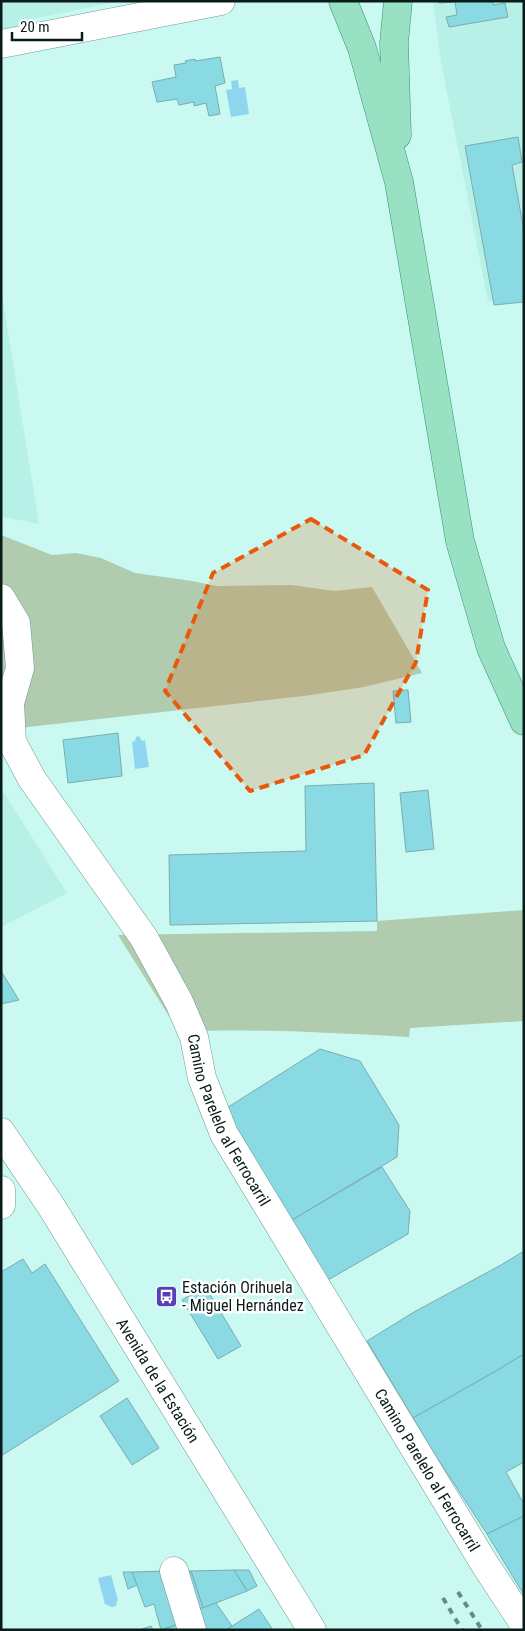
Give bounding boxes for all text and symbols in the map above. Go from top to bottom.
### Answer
scale bar [12,10,82,42]
text: 20 m [20,18,50,36]
street label: Camino Parelelo al Ferrocarril [184,1032,275,1209]
place label: Estación Orihuela - Miguel Hernández [182,1278,304,1315]
bus stop icon: Estación Orihuela - Miguel Hernández [154,1284,178,1308]
street label: Avenida de la Estación [113,1315,204,1446]
street label: Camino Parelelo al Ferrocarril [371,1385,484,1555]

